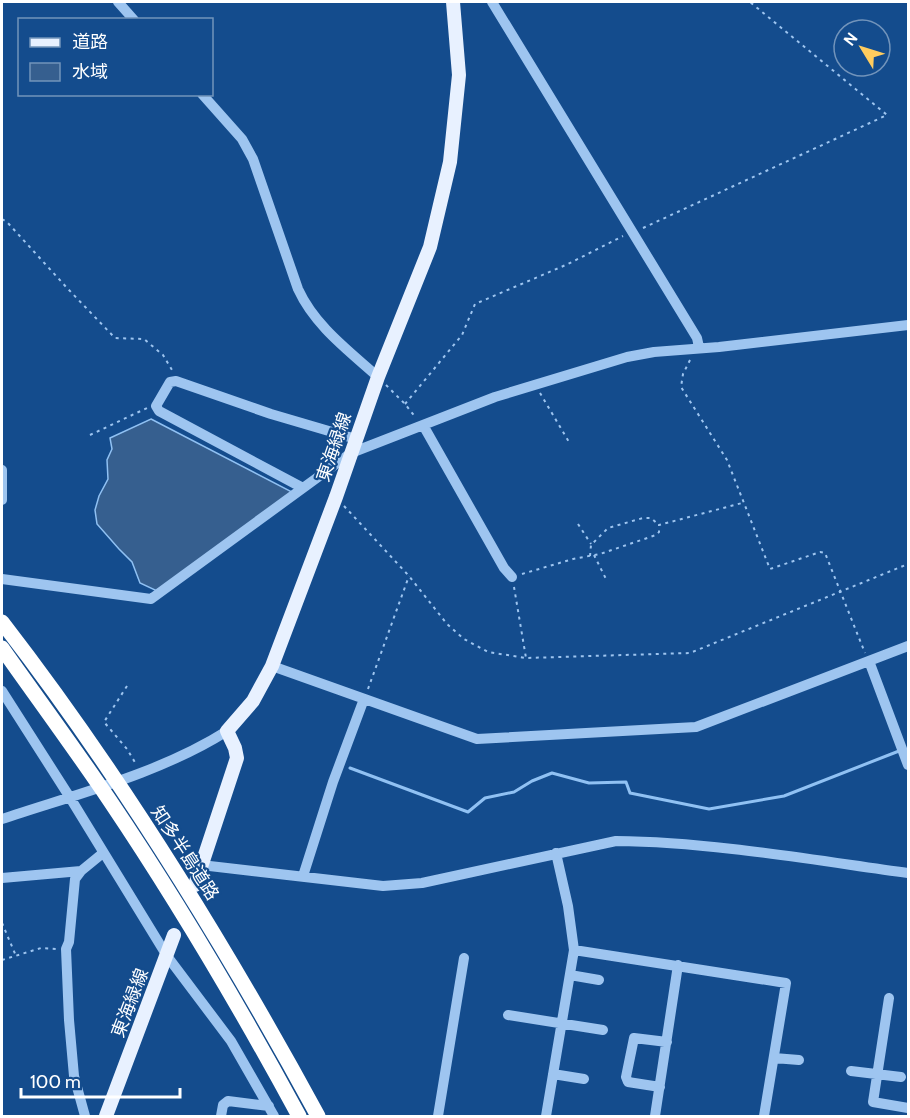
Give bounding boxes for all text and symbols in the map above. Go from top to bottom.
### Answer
legend [18,18,213,96]
north arrow [832,18,892,78]
text: N [840,29,862,49]
text: 道路 [72,31,108,53]
text: 水域 [72,61,108,83]
street label: 東海緑線 [312,409,356,485]
street label: 知多半島道路 [146,802,224,904]
street label: 東海緑線 [107,965,153,1041]
scale bar [21,1061,180,1099]
text: 100 m [30,1071,81,1093]

